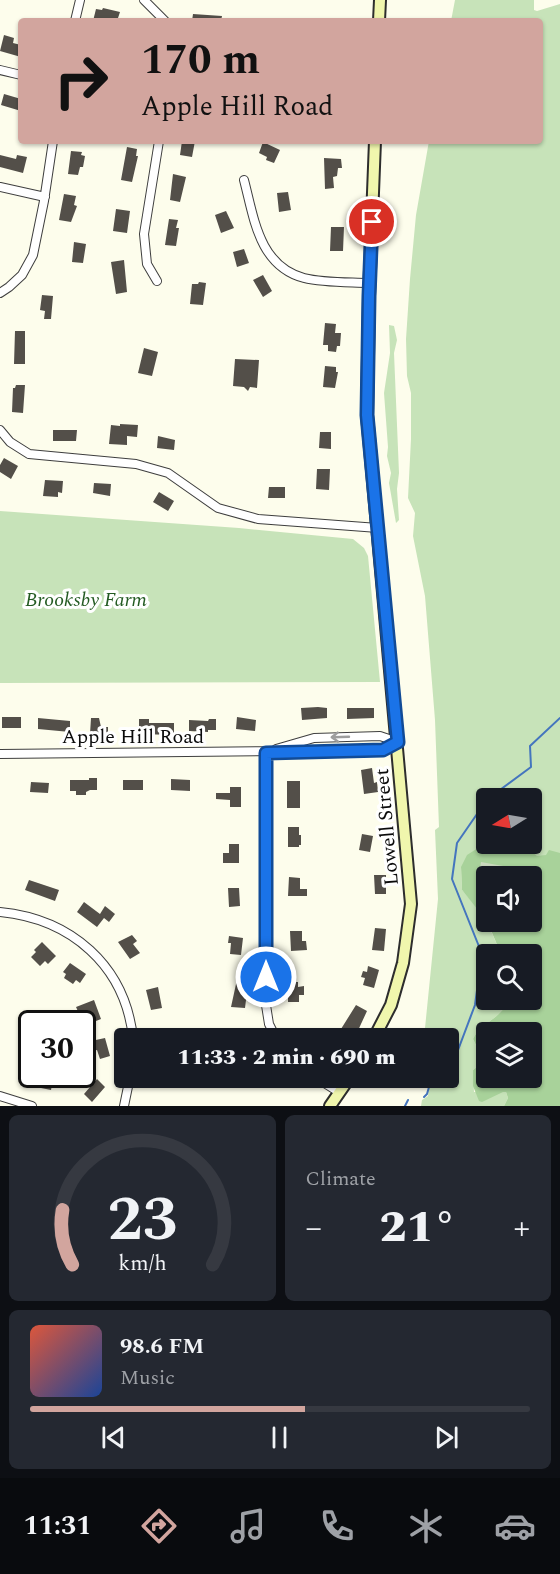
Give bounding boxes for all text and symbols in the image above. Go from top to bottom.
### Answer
text: 170 m [141,29,260,92]
icon: right [42,42,120,120]
text: Apple Hill Road [141,86,333,128]
pin [346,196,397,247]
icon: arrive [355,205,388,238]
park label: Brooksby Farm [25,585,148,615]
street label: Apple Hill Road [62,722,204,752]
one-way arrow [331,732,351,743]
street label: Lowell Street [367,767,407,887]
north arrow [476,788,542,854]
map controls [476,788,542,1088]
button: sound [476,866,542,932]
button: search [476,944,542,1010]
position arrow [234,945,298,1009]
speed limit sign: 30 [18,1010,96,1088]
button: layers [476,1022,542,1088]
text: 11:33 · 2 min · 690 m [177,1041,396,1074]
text: Climate [306,1164,376,1194]
text: 23 [107,1173,177,1268]
text: 21° [379,1193,456,1262]
text: − [306,1203,322,1253]
text: + [513,1203,530,1253]
text: km/h [118,1247,166,1280]
text: 98.6 FM [120,1330,204,1363]
text: Music [120,1363,175,1393]
icon: previous [97,1421,130,1454]
icon: pause [263,1421,296,1454]
icon: next [430,1421,463,1454]
text: 11:31 [24,1505,91,1547]
icon: directions [138,1505,180,1547]
icon: music [227,1505,269,1547]
icon: phone [316,1505,358,1547]
icon: climate [405,1505,447,1547]
icon: car [494,1505,536,1547]

